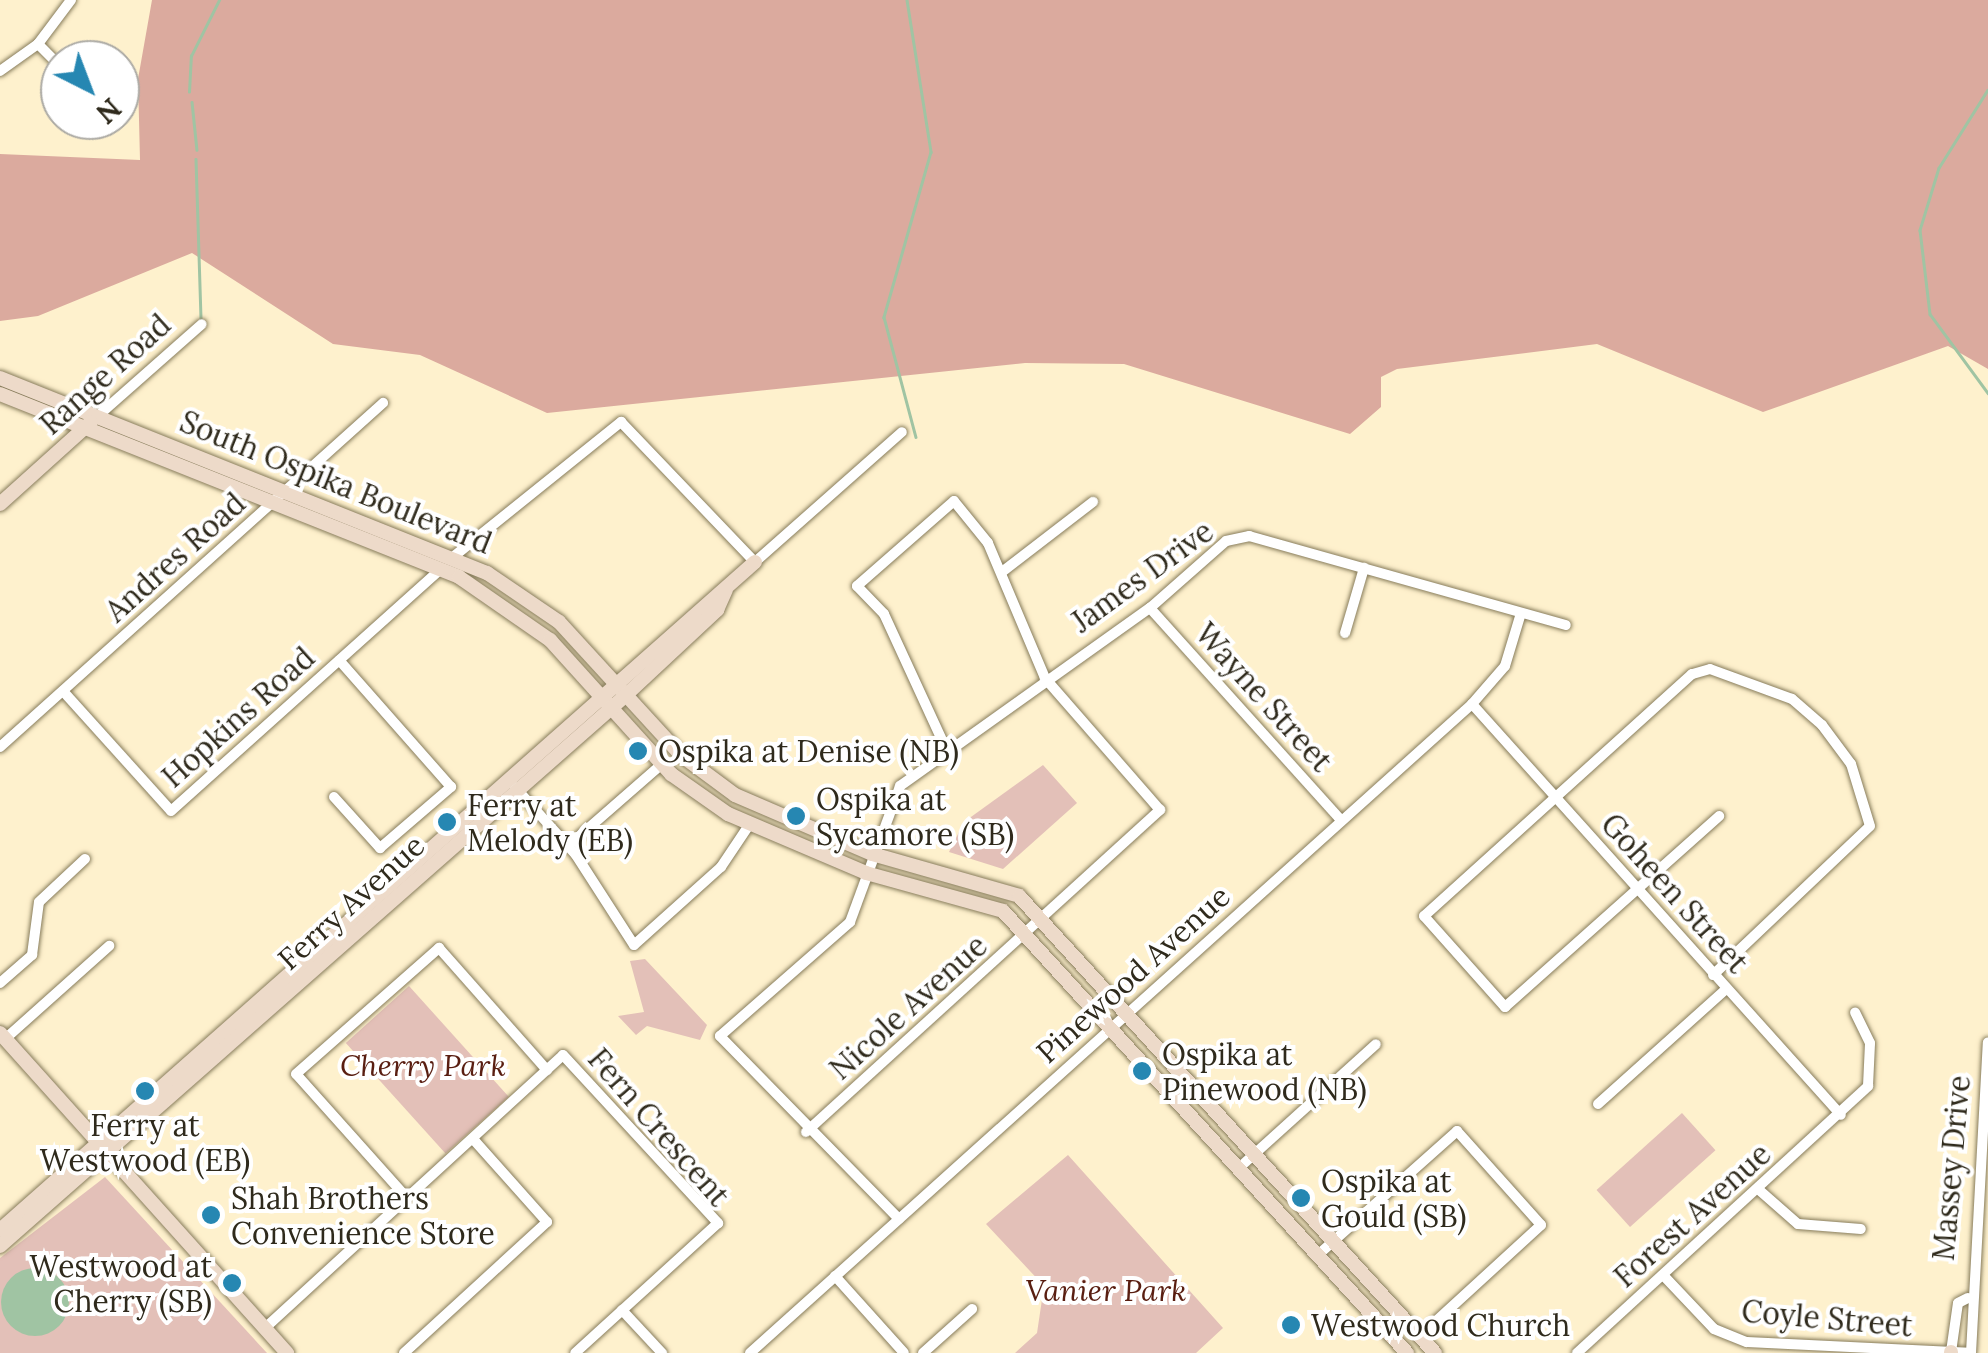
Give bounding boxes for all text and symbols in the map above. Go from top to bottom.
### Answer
north arrow [40,40,140,140]
text: N [89,90,129,131]
street label: Range Road [32,306,178,442]
street label: South Ospika Boulevard [175,403,497,561]
street label: Andres Road [98,485,252,629]
street label: James Drive [1064,513,1220,639]
street label: Wayne Street [1188,615,1340,779]
street label: Hopkins Road [154,639,322,795]
place label: Ospika at Denise (NB) [658,733,959,769]
marker: Ospika at Denise (NB) [627,740,649,762]
place label: Ospika at Sycamore (SB) [816,781,1014,852]
place label: Ferry at Melody (EB) [467,787,633,858]
marker: Ospika at Sycamore (SB) [785,805,807,827]
street label: Goheen Street [1594,806,1756,980]
marker: Ferry at Melody (EB) [436,811,458,833]
street label: Ferry Avenue [270,827,432,977]
street label: Pinewood Avenue [1029,878,1237,1070]
street label: Nicole Avenue [822,927,994,1087]
place label: Ospika at Pinewood (NB) [1162,1036,1367,1106]
street label: Fern Crescent [581,1041,737,1213]
park label: Cherry Park [340,1047,506,1083]
marker: Ospika at Pinewood (NB) [1131,1060,1153,1082]
street label: Massey Drive [1925,1074,1977,1262]
marker: Ferry at Westwood (EB) [134,1080,156,1102]
place label: Ferry at Westwood (EB) [40,1107,250,1178]
street label: Forest Avenue [1606,1135,1778,1295]
place label: Ospika at Gould (SB) [1321,1163,1466,1234]
place label: Shah Brothers Convenience Store [231,1180,495,1250]
marker: Ospika at Gould (SB) [1290,1187,1312,1209]
marker: Shah Brothers Convenience Store [200,1204,222,1226]
place label: Westwood at Cherry (SB) [30,1248,212,1318]
marker: Westwood at Cherry (SB) [221,1272,243,1294]
park label: Vanier Park [1025,1272,1187,1308]
street label: Coyle Street [1740,1293,1914,1343]
place label: Westwood Church [1311,1307,1570,1343]
marker: Westwood Church [1280,1314,1302,1336]

